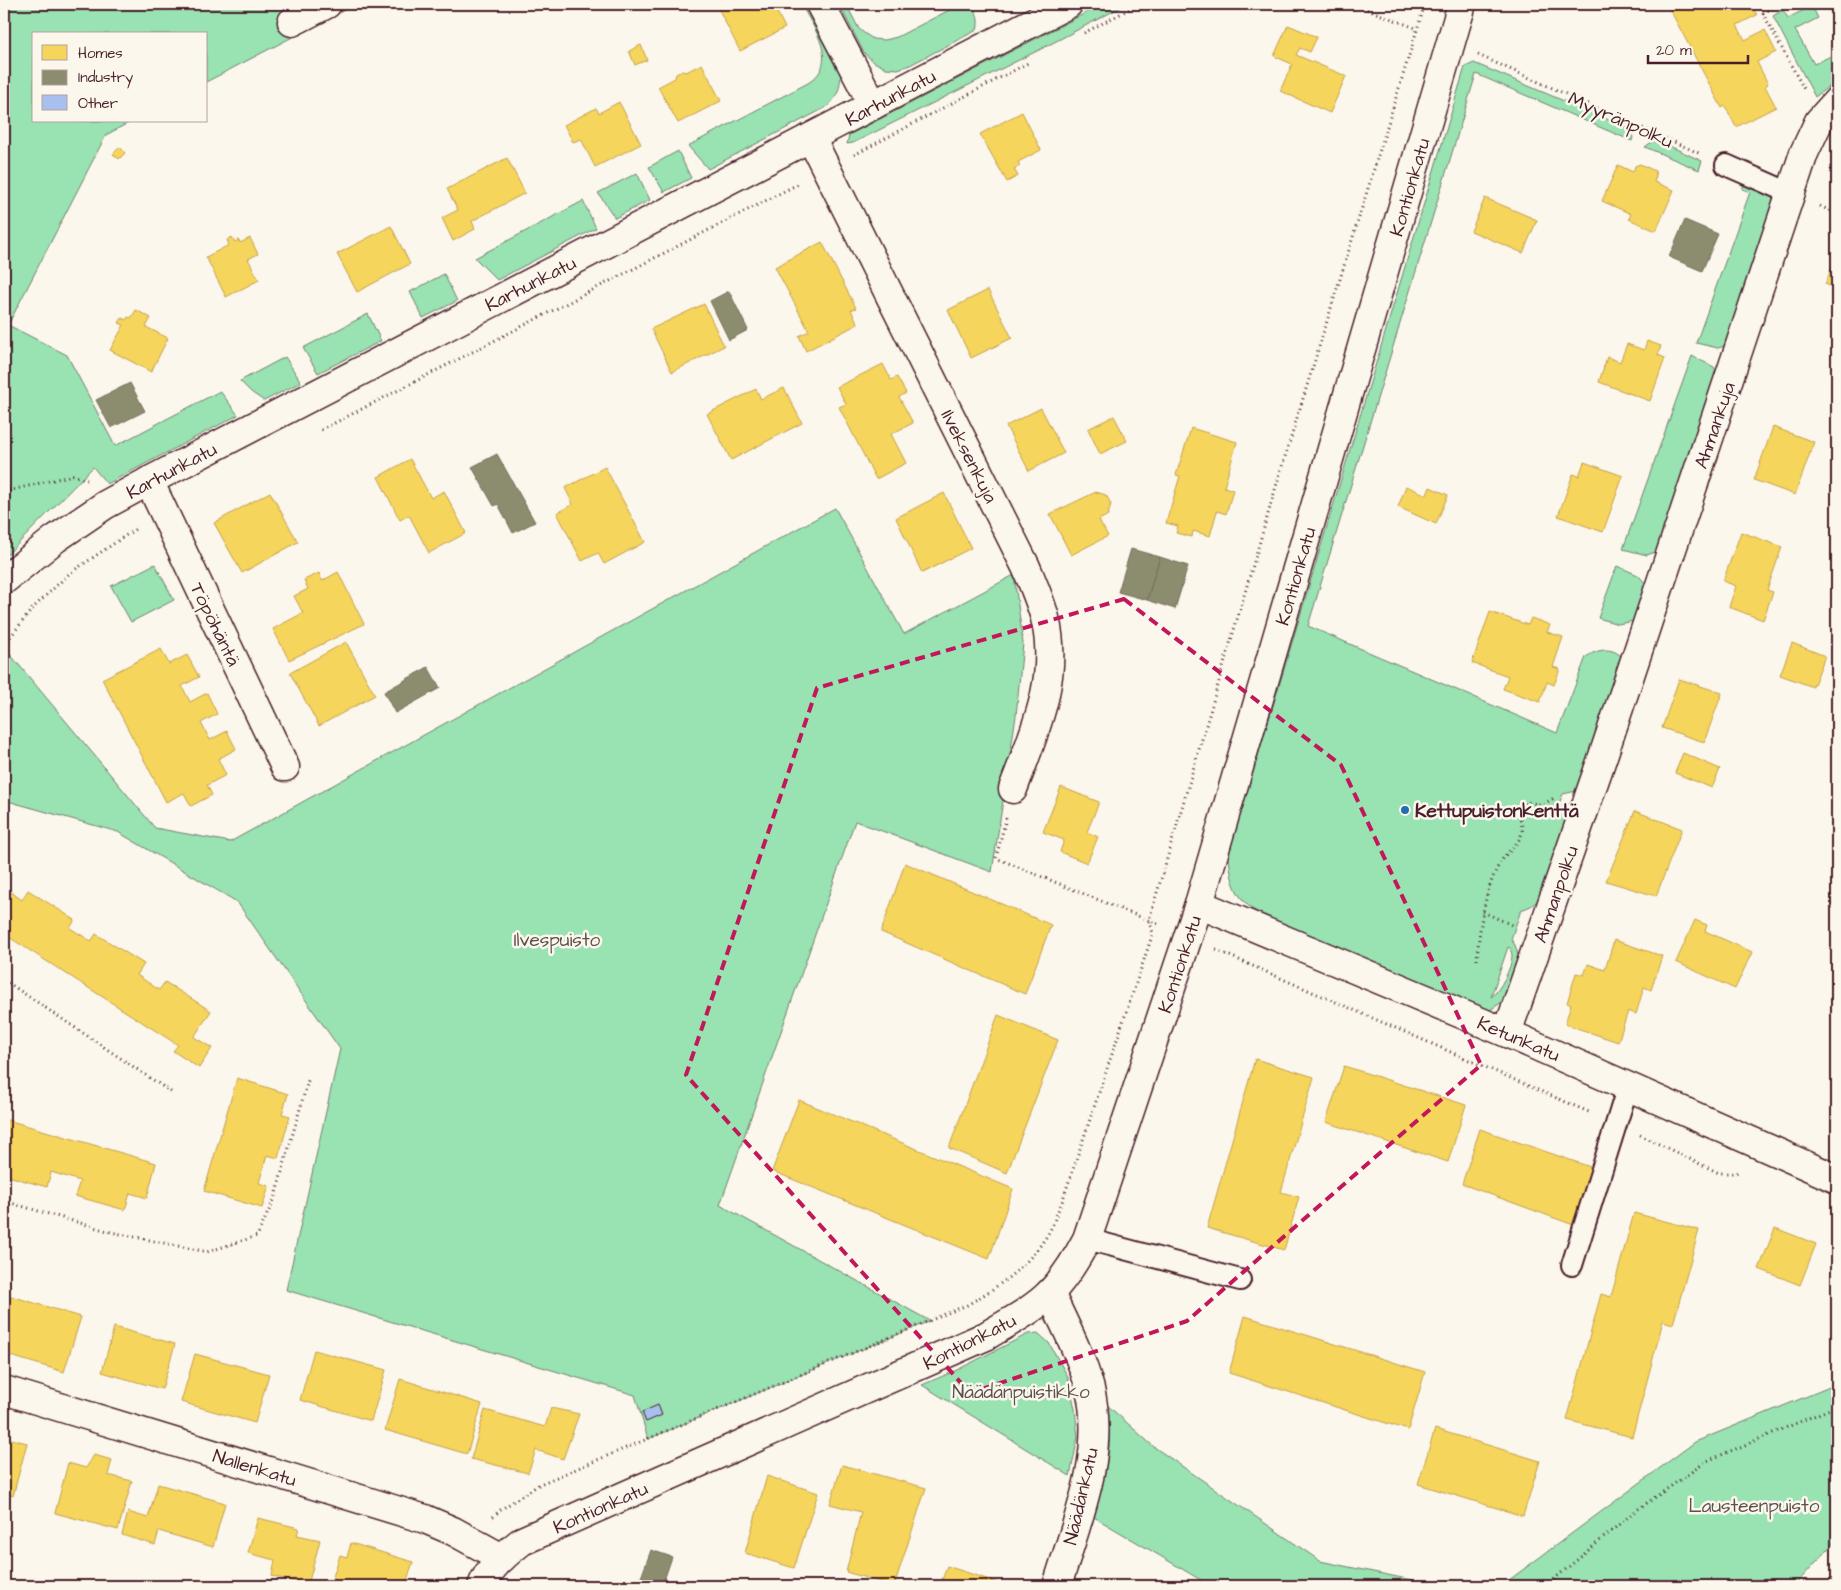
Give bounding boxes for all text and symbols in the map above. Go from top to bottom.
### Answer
legend [32,32,208,122]
scale bar [1648,32,1748,64]
text: 20 m [1656,40,1692,61]
text: Homes [78,43,123,64]
street label: Karhunkatu [841,63,941,133]
text: Industry [78,67,133,89]
street label: Myyränpolku [1563,85,1677,156]
text: Other [78,93,118,114]
street label: Kontionkatu [1384,135,1437,240]
street label: Karhunkatu [480,250,581,319]
street label: Ahmankuja [1688,378,1743,472]
street label: Ilveksenkuja [934,405,1004,508]
street label: Karhunkatu [122,436,222,506]
street label: Kontionkatu [1270,524,1323,629]
street label: Töpöhäntä [183,578,247,671]
place label: Kettupuistonkenttä [1415,798,1579,825]
marker: Kettupuistonkenttä [1399,804,1411,816]
street label: Ahmanpolku [1527,842,1586,947]
street label: Kontionkatu [1152,912,1209,1017]
park label: Ilvespuisto [514,927,601,954]
street label: Ketunkatu [1473,1010,1564,1069]
street label: Kontionkatu [919,1307,1021,1377]
park label: Näädänpuistikko [952,1379,1090,1406]
street label: Nallenkatu [209,1443,300,1494]
street label: Näädänkatu [1057,1445,1106,1548]
street label: Kontionkatu [549,1475,653,1541]
park label: Lausteenpuisto [1689,1493,1820,1520]

